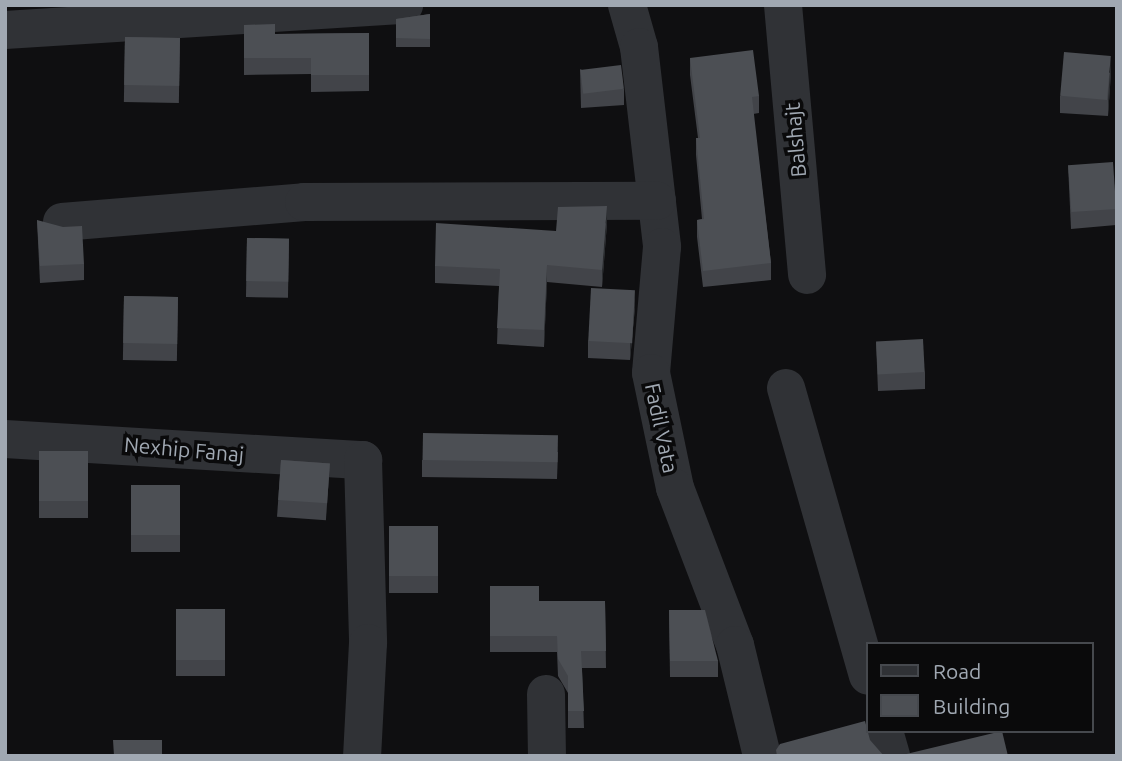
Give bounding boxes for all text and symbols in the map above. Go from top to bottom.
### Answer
street label: Balshajt [779,102,811,178]
street label: Fadil Vata [640,381,684,475]
street label: Nexhip Fanaj [123,431,245,467]
legend [866,642,1094,733]
text: Road [933,659,981,683]
text: Building [933,694,1010,718]

